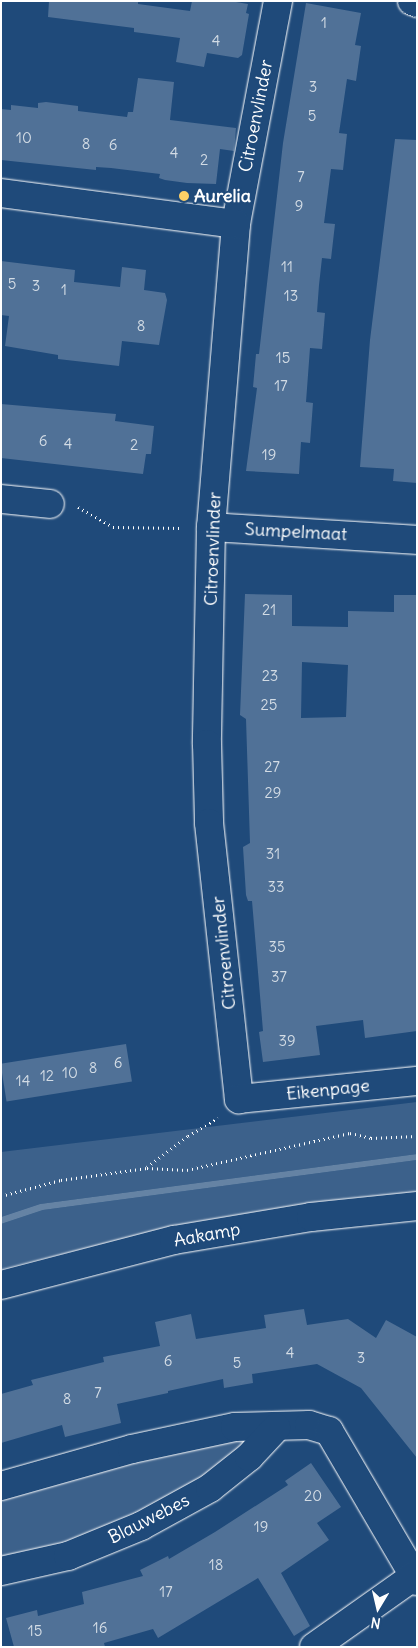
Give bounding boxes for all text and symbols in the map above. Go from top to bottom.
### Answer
house number: 1 [321,14,327,32]
house number: 4 [212,32,220,50]
street label: Citroenvlinder [235,58,277,174]
house number: 3 [309,78,317,96]
house number: 5 [308,107,316,125]
house number: 10 [16,129,32,147]
house number: 8 [82,135,90,153]
house number: 6 [109,136,117,154]
house number: 4 [170,144,178,162]
house number: 2 [200,151,208,169]
house number: 7 [297,168,305,186]
place label: Aurelia [194,185,251,207]
marker: Aurelia [178,190,190,202]
house number: 9 [295,197,303,215]
house number: 11 [281,258,293,276]
house number: 5 [8,275,16,293]
house number: 3 [32,277,40,295]
house number: 1 [61,281,67,299]
house number: 13 [284,287,298,305]
house number: 8 [137,317,145,335]
house number: 15 [276,349,290,367]
house number: 17 [274,377,288,395]
house number: 6 [39,432,47,450]
house number: 4 [64,435,72,453]
house number: 2 [130,436,138,454]
house number: 19 [262,446,276,464]
street label: Citroenvlinder [200,492,226,606]
street label: Sumpelmaat [244,519,348,545]
house number: 21 [262,601,276,619]
house number: 23 [262,667,278,685]
house number: 25 [261,696,277,714]
house number: 27 [264,758,280,776]
house number: 29 [265,784,281,802]
house number: 31 [266,845,280,863]
house number: 33 [267,878,285,896]
street label: Citroenvlinder [207,895,241,1011]
house number: 35 [268,938,286,956]
house number: 37 [271,968,287,986]
house number: 39 [278,1032,296,1050]
house number: 6 [114,1054,122,1072]
house number: 8 [89,1059,97,1077]
house number: 10 [62,1064,78,1082]
house number: 12 [40,1067,54,1085]
house number: 14 [16,1072,30,1090]
street label: Eikenpage [285,1075,371,1105]
street label: Aakamp [172,1219,242,1251]
house number: 4 [286,1344,294,1362]
house number: 3 [357,1349,365,1367]
house number: 6 [164,1352,172,1370]
house number: 5 [233,1354,241,1372]
house number: 7 [94,1384,102,1402]
house number: 8 [63,1390,71,1408]
house number: 20 [304,1487,322,1505]
street label: Blauwebes [105,1489,193,1549]
house number: 19 [254,1518,268,1536]
house number: 18 [209,1556,223,1574]
house number: 17 [159,1583,173,1601]
north arrow [353,1583,403,1633]
text: N [369,1613,382,1632]
house number: 16 [93,1619,107,1637]
house number: 15 [28,1622,42,1640]

